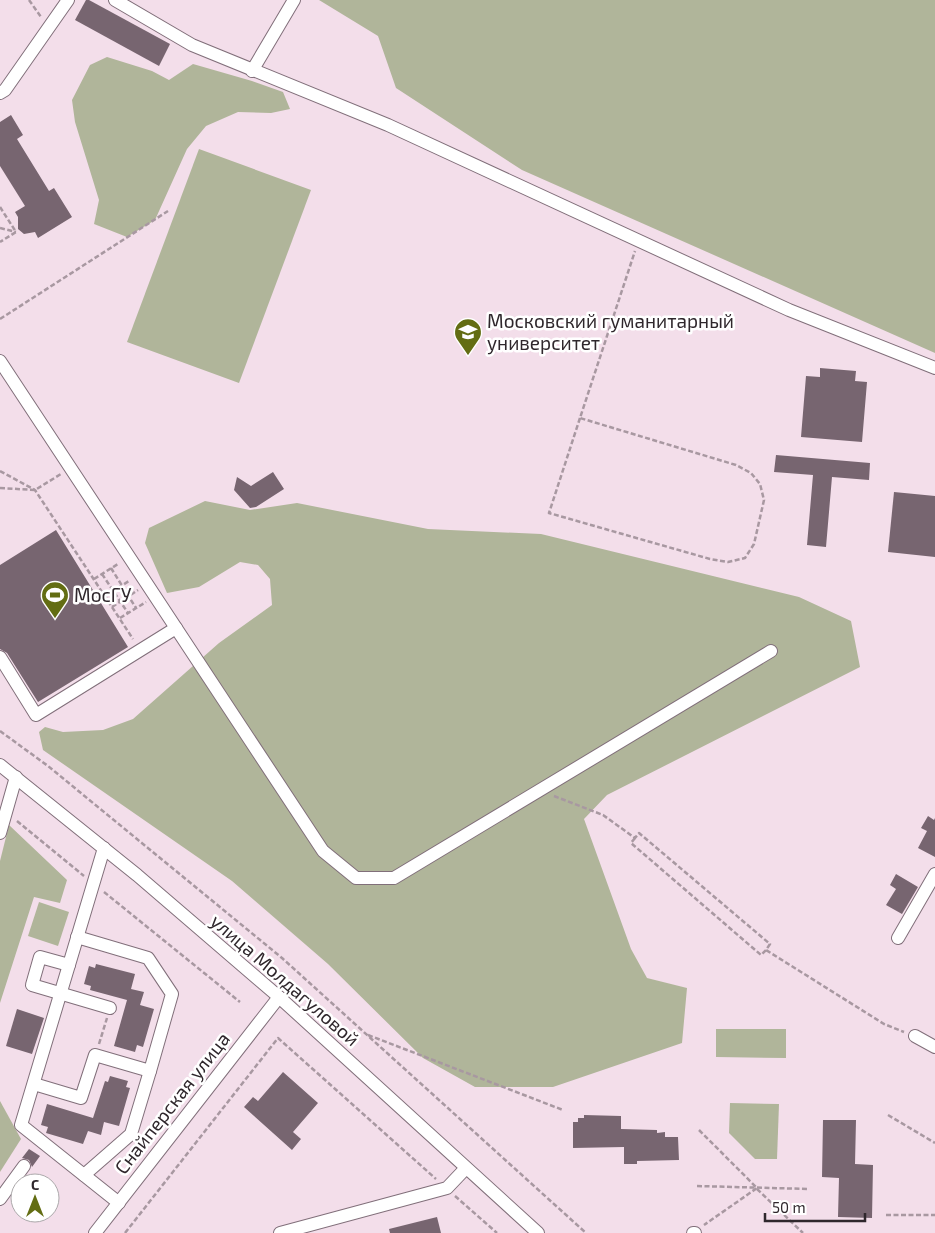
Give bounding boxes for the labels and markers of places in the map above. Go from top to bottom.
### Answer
place label: Московский гуманитарный университет [487,309,734,355]
school or university icon: Московский гуманитарный университет [453,317,483,356]
sports icon: МосГУ [40,580,70,619]
place label: МосГУ [74,583,132,606]

